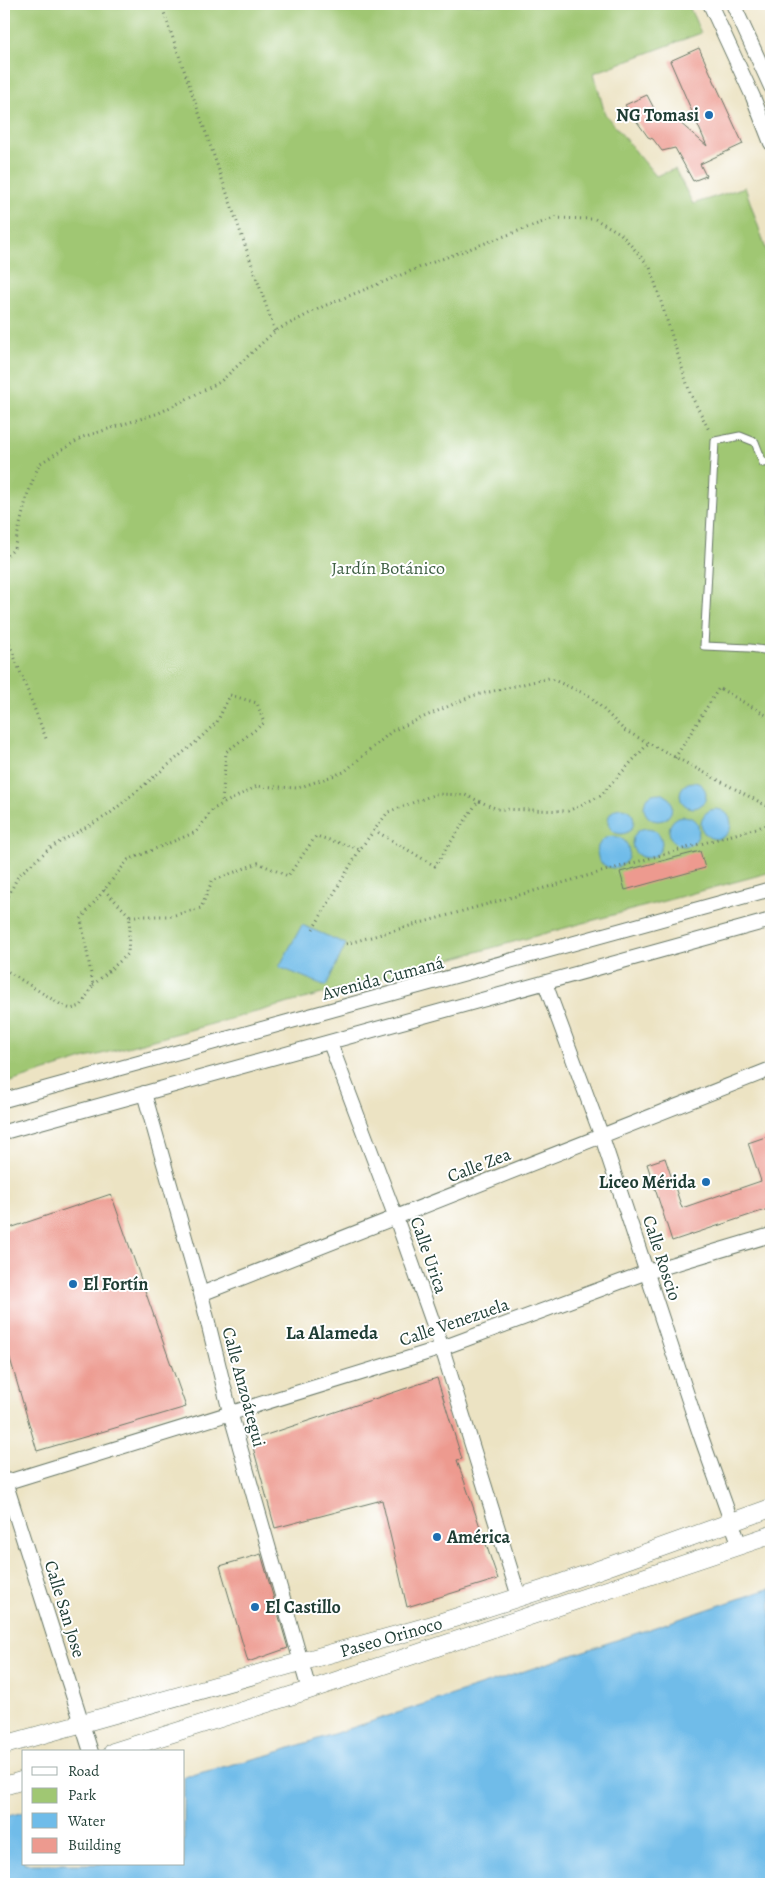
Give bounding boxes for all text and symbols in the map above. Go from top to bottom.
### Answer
place label: NG Tomasi [616,103,699,127]
marker: NG Tomasi [703,109,715,121]
park label: Jardín Botánico [331,556,445,580]
street label: Avenida Cumaná [318,950,447,1006]
street label: Calle Zea [444,1142,515,1188]
place label: Liceo Mérida [599,1170,696,1194]
marker: Liceo Mérida [700,1176,712,1188]
street label: Calle Roscio [637,1212,687,1304]
street label: Calle Urica [405,1213,454,1297]
place label: El Fortín [83,1272,148,1296]
marker: El Fortín [67,1278,79,1290]
street label: Calle Venezuela [396,1292,513,1352]
district label: La Alameda [286,1320,379,1346]
street label: Calle Anzoátegui [216,1324,272,1450]
place label: América [446,1525,511,1549]
marker: América [431,1531,443,1543]
street label: Calle San Jose [39,1557,91,1661]
place label: El Castillo [265,1595,341,1619]
marker: El Castillo [249,1601,261,1613]
street label: Paseo Orinoco [337,1611,445,1663]
legend [22,1750,185,1866]
text: Road [68,1761,100,1781]
text: Park [68,1785,97,1805]
text: Water [67,1811,105,1831]
text: Building [68,1835,121,1855]

